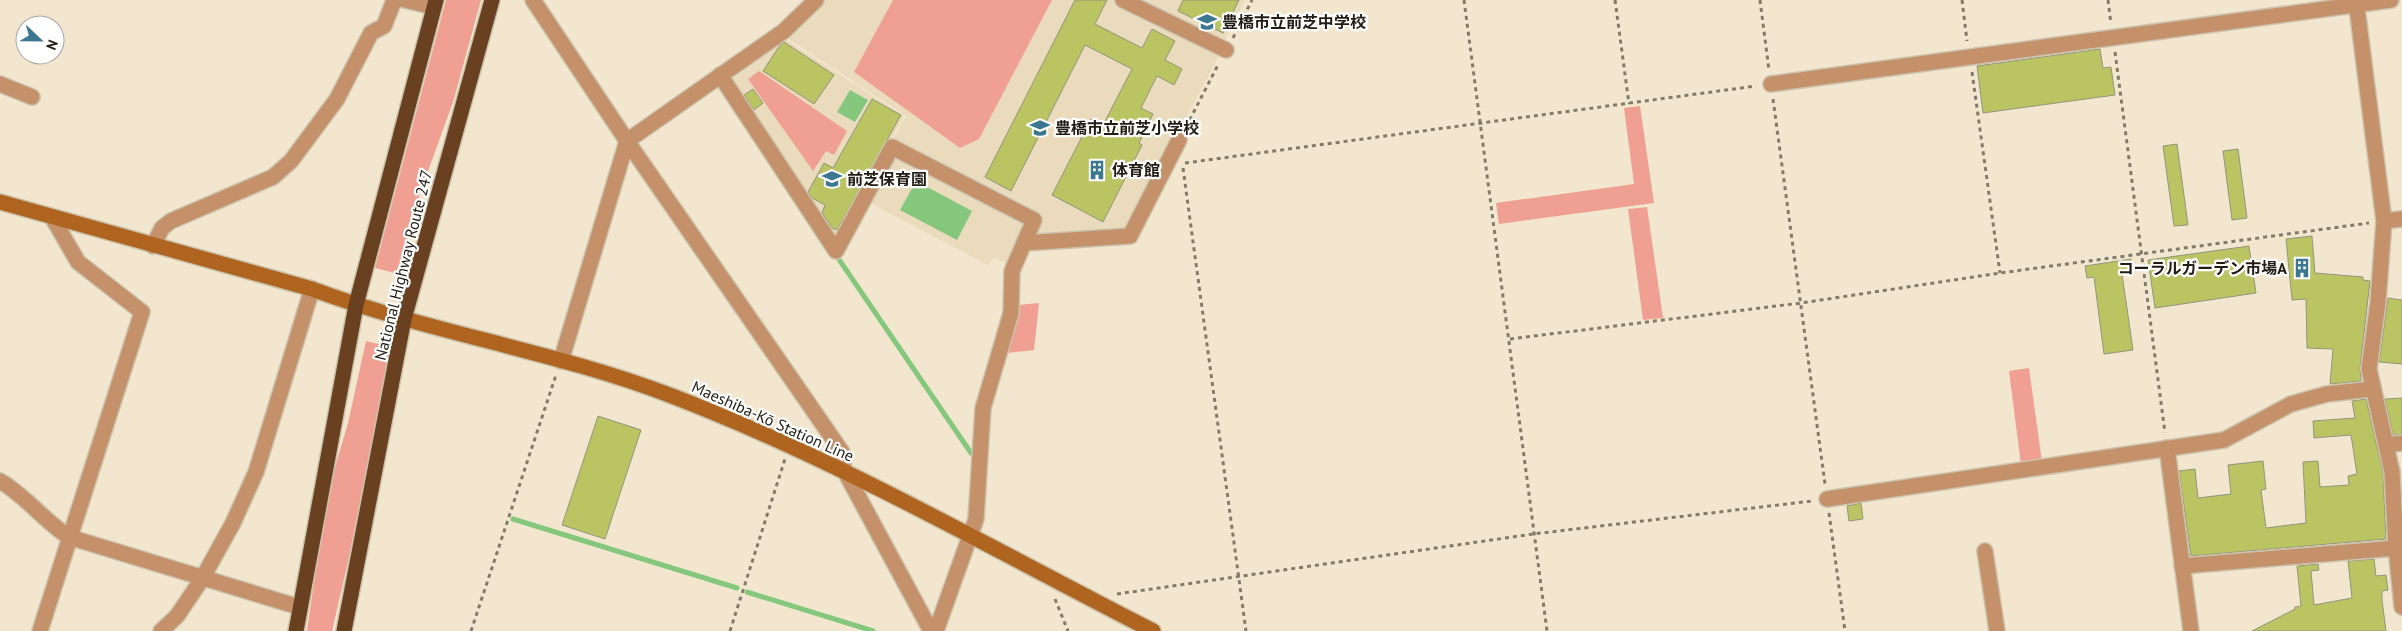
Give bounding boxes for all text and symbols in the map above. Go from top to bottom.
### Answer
school or university icon: 豊橋市立前芝中学校 [1196,11,1218,33]
place label: 豊橋市立前芝中学校 [1222,12,1366,32]
north arrow [15,15,65,65]
text: N [42,37,62,53]
school or university icon: 豊橋市立前芝小学校 [1029,117,1051,139]
place label: 豊橋市立前芝小学校 [1055,118,1199,138]
building icon: 体育館 [1086,159,1108,181]
place label: 体育館 [1112,160,1160,180]
street label: National Highway Route 247 [370,168,436,362]
school or university icon: 前芝保育園 [821,168,843,190]
place label: 前芝保育園 [847,169,927,189]
building icon: コーラルガーデン市場A [2291,257,2313,279]
place label: コーラルガーデン市場A [2118,258,2287,278]
street label: Maeshiba-Kō Station Line [689,376,857,466]

